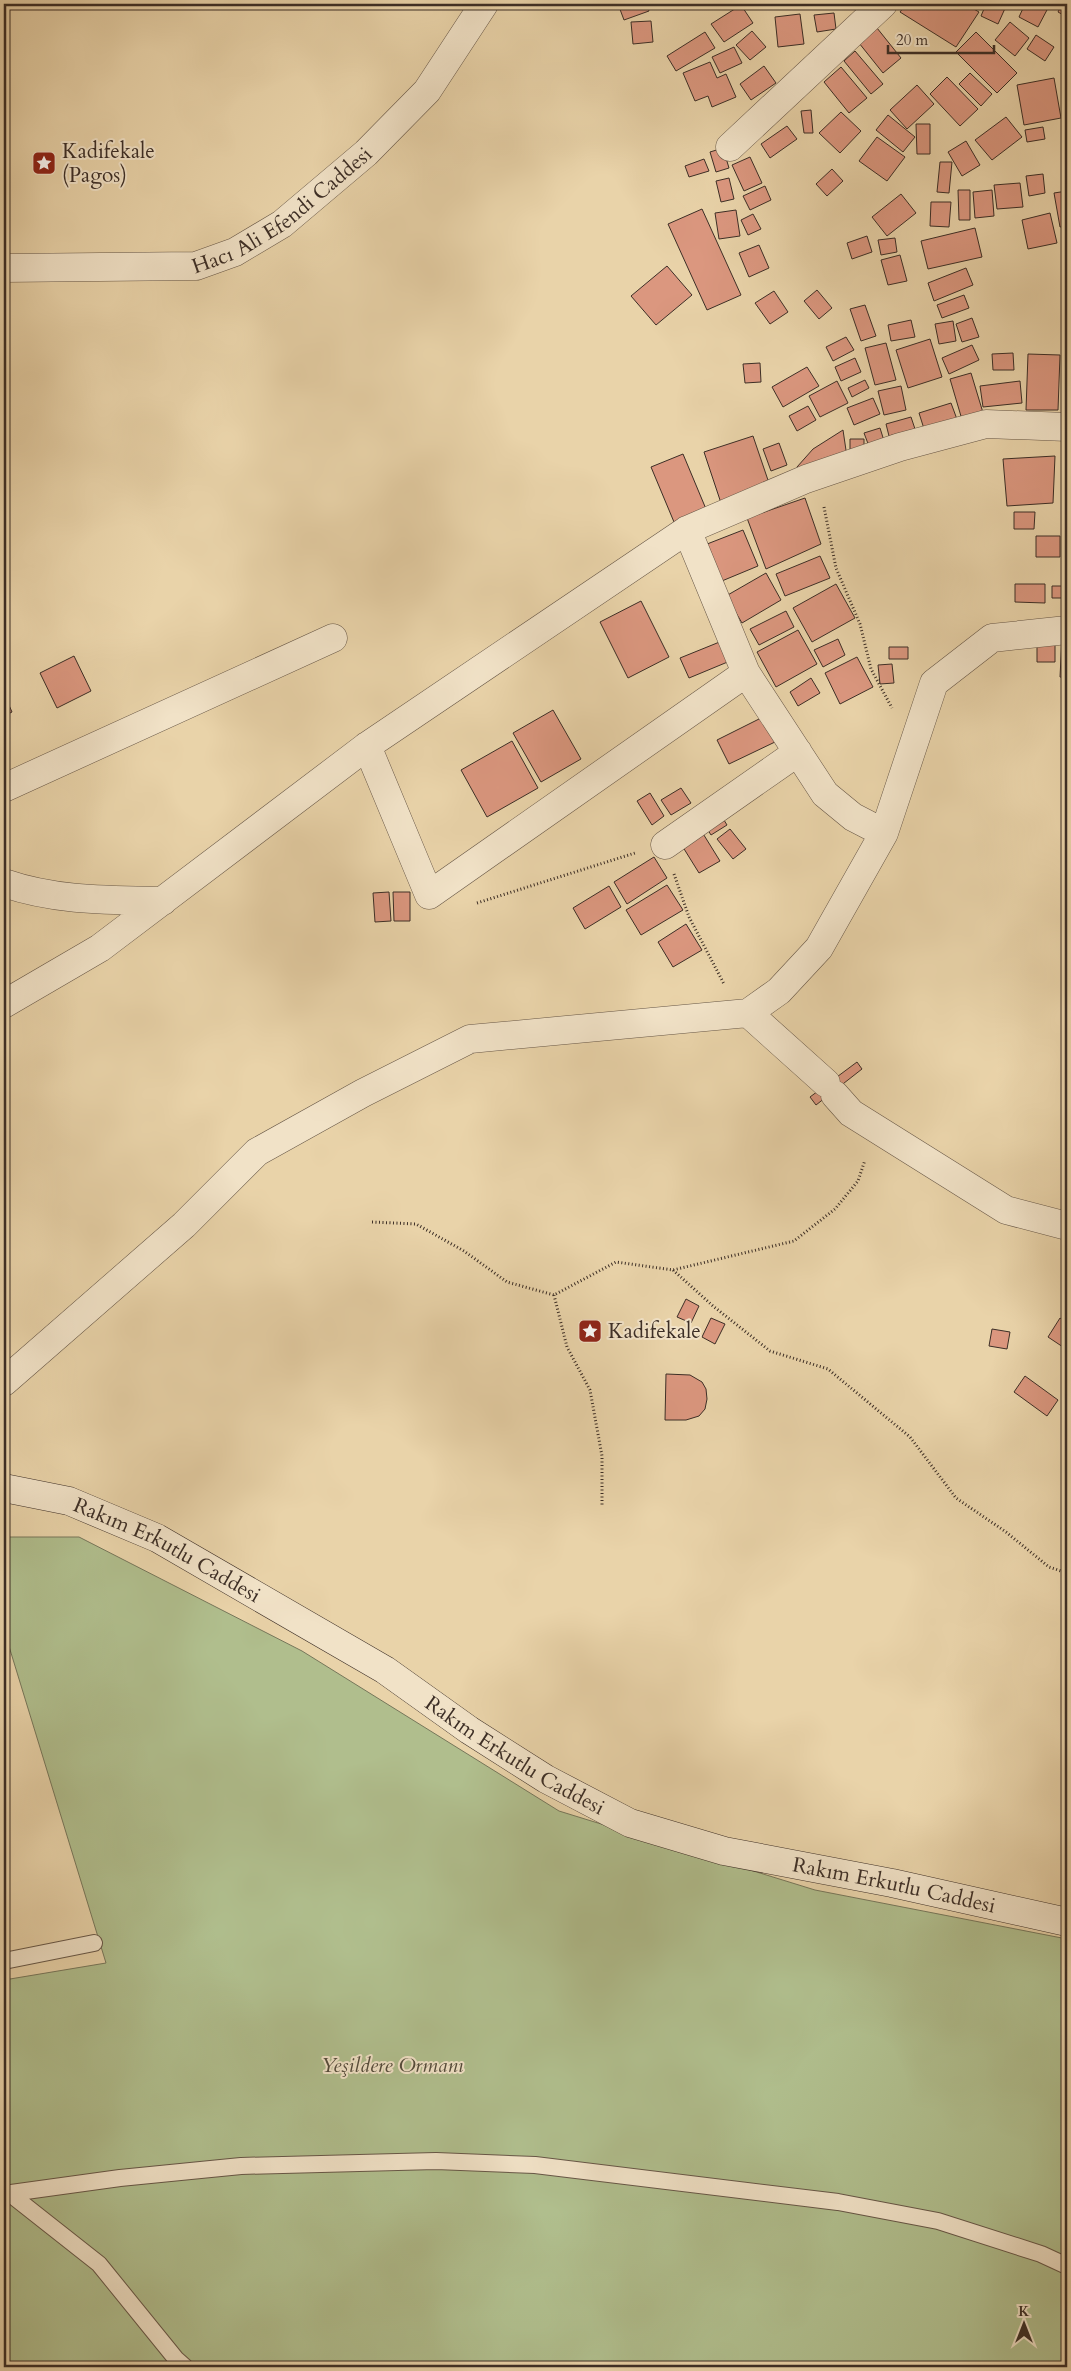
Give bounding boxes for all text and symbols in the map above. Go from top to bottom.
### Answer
scale bar [888,22,995,54]
text: 20 m [896,30,928,50]
place label: Kadifekale (Pagos) [62,137,155,190]
street label: Hacı Ali Efendi Caddesi [188,141,379,281]
place icon: Kadifekale (Pagos) [31,150,57,176]
place label: Kadifekale [608,1317,701,1346]
place icon: Kadifekale [577,1318,603,1344]
street label: Rakım Erkutlu Caddesi [69,1491,266,1610]
street label: Rakım Erkutlu Caddesi [419,1689,610,1822]
street label: Rakım Erkutlu Caddesi [790,1850,998,1921]
park label: Yeşildere Ormanı [321,2051,464,2080]
north arrow [998,2298,1048,2348]
text: K [1018,2302,1030,2321]

